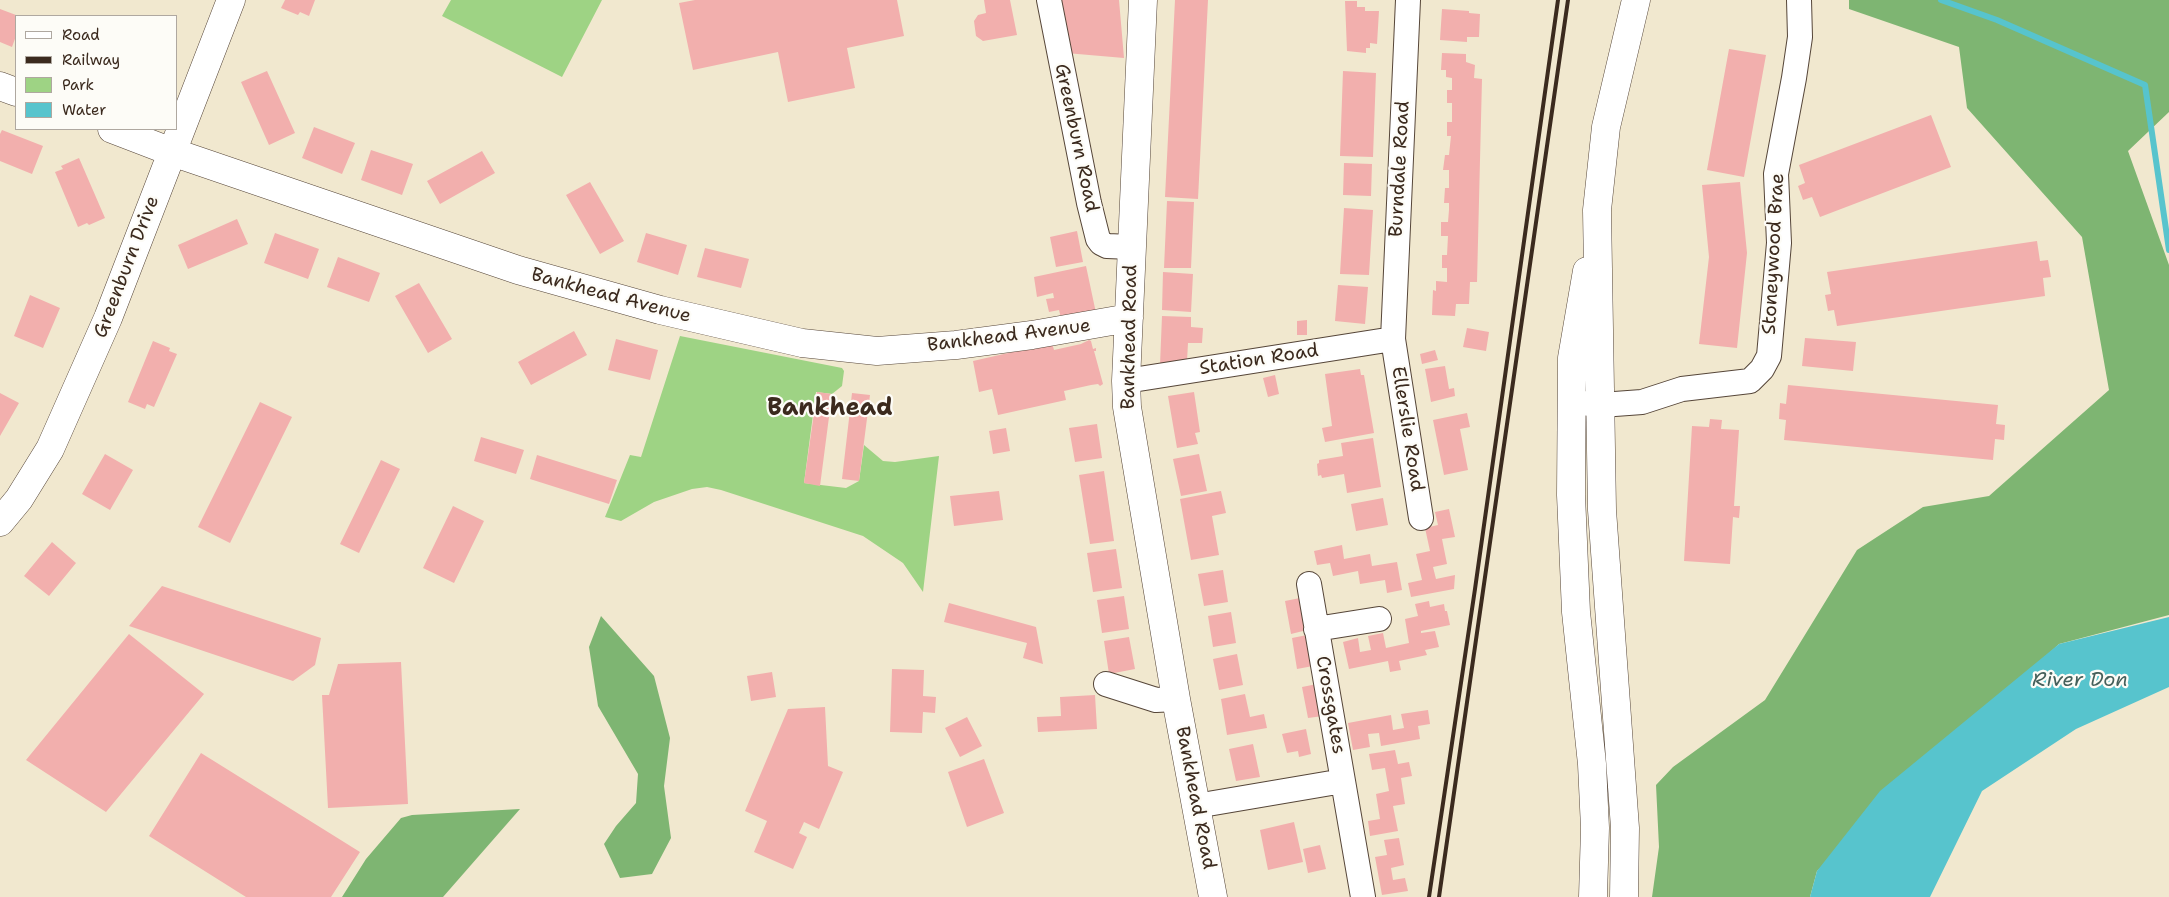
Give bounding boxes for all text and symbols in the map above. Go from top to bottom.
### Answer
legend [15,15,178,130]
text: Road [62,25,100,45]
text: Railway [62,50,120,70]
street label: Greenburn Road [1049,62,1103,214]
text: Park [62,75,94,95]
text: Water [62,100,106,120]
street label: Burndale Road [1385,100,1415,238]
street label: Stoneywood Brae [1758,173,1790,335]
street label: Greenburn Drive [89,193,165,341]
street label: Bankhead Avenue [529,264,693,328]
street label: Bankhead Road [1117,264,1143,410]
street label: Bankhead Avenue [926,315,1092,357]
street label: Station Road [1198,339,1320,381]
street label: Ellerslie Road [1386,365,1428,493]
district label: Bankhead [767,395,893,423]
street label: Crossgates [1310,654,1350,756]
water label: River Don [2032,669,2128,693]
street label: Bankhead Road [1170,725,1220,871]

